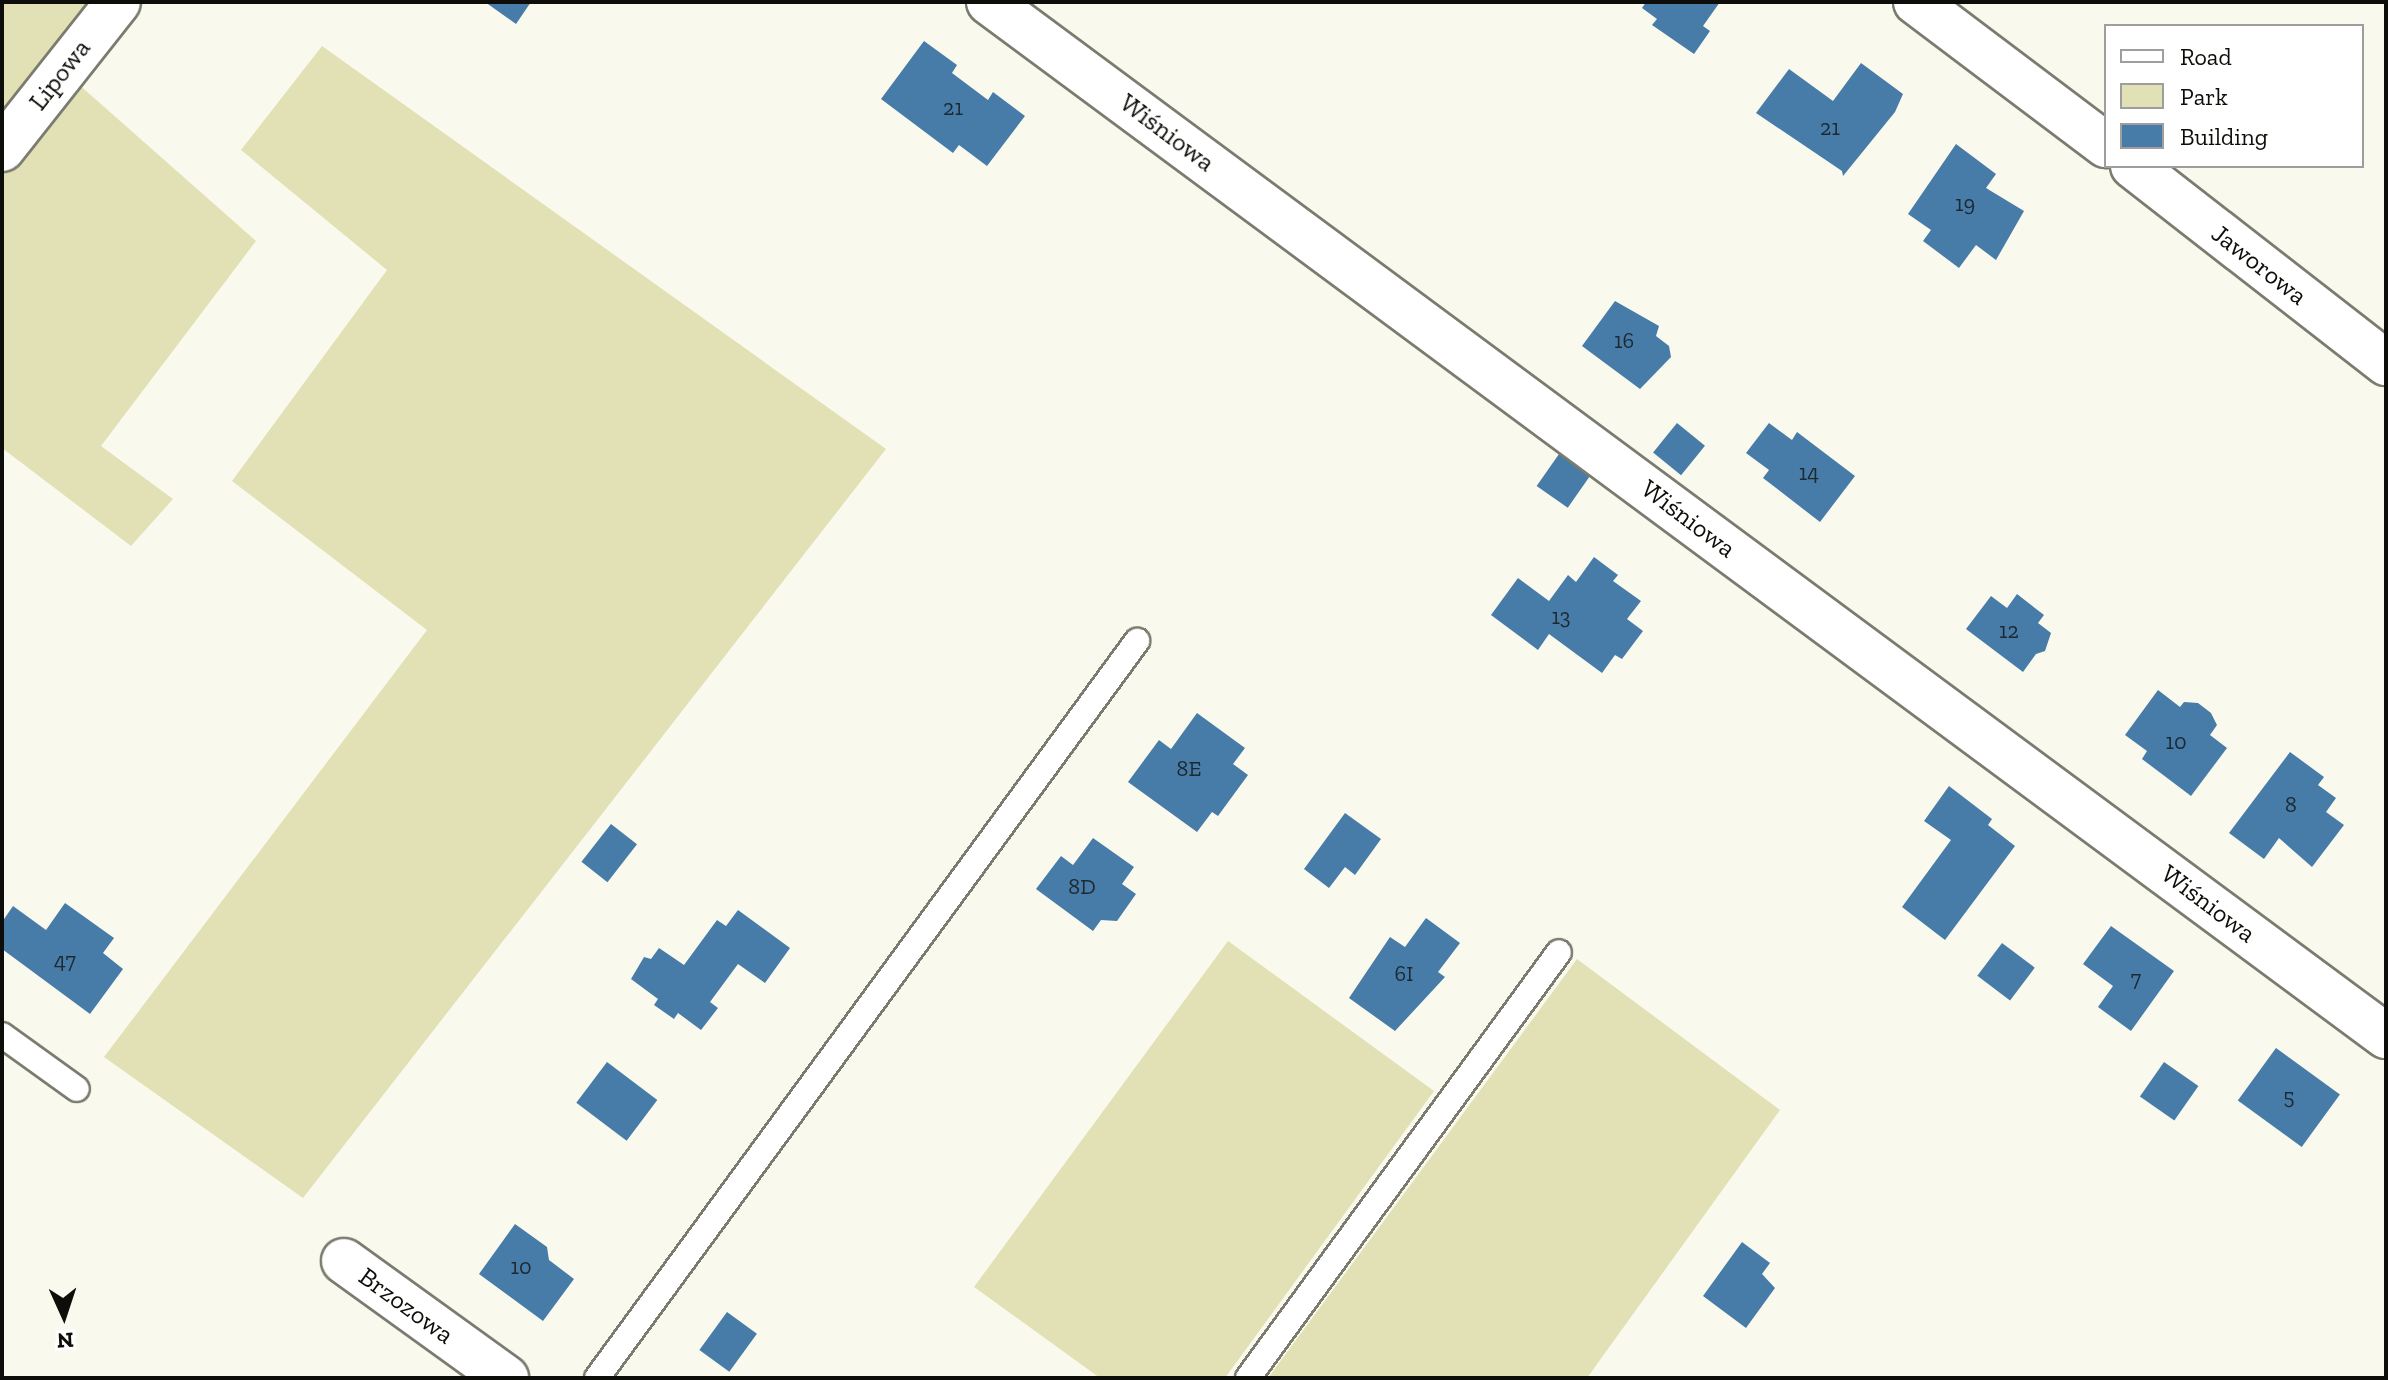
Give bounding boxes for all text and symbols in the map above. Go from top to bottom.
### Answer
legend [2104,24,2364,168]
street label: Lipowa [23,33,97,117]
text: Road [2180,42,2232,71]
text: Park [2180,82,2228,111]
street label: Wiśniowa [1114,87,1220,179]
house number: 21 [943,95,963,121]
house number: 21 [1820,115,1840,141]
text: Building [2180,122,2268,151]
house number: 19 [1955,191,1975,217]
street label: Jaworowa [2205,218,2313,312]
house number: 16 [1614,328,1634,354]
house number: 14 [1799,460,1819,486]
street label: Wiśniowa [1635,473,1741,565]
house number: 13 [1551,604,1571,630]
house number: 12 [1999,618,2019,644]
house number: 10 [2165,729,2187,755]
house number: 8E [1177,756,1201,782]
house number: 8 [2285,792,2297,818]
street label: Wiśniowa [2155,858,2261,950]
house number: 8D [1068,874,1096,900]
house number: 47 [54,948,76,974]
house number: 6I [1395,961,1413,987]
house number: 7 [2131,966,2141,992]
house number: 5 [2283,1084,2295,1110]
house number: 10 [510,1254,532,1280]
street label: Brzozowa [352,1261,460,1351]
north arrow [24,1276,104,1356]
text: N [56,1327,74,1354]

